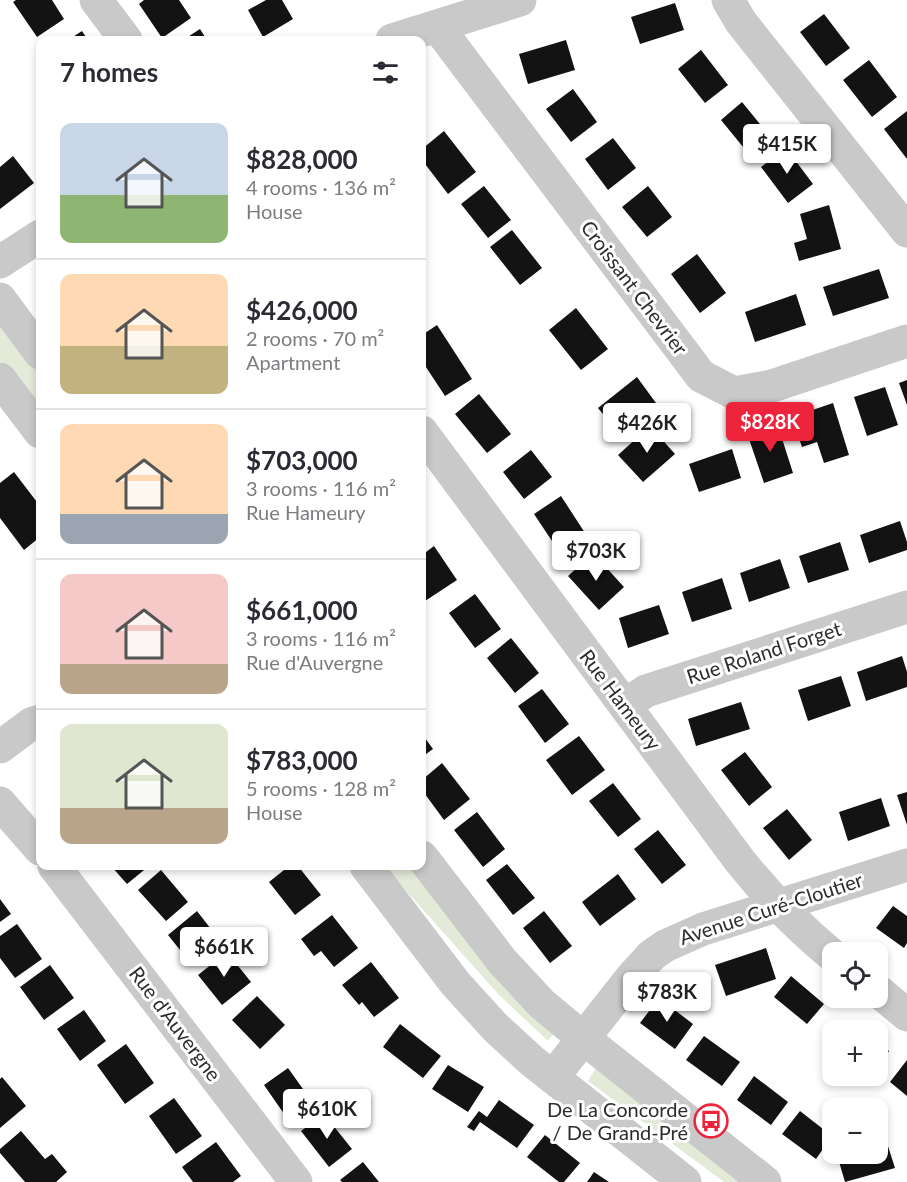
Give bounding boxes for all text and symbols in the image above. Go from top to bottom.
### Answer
text: 7 homes [60,56,158,88]
icon: filters [369,56,402,89]
pin: $415K [745,124,829,175]
text: $415K [757,131,817,155]
text: $828,000 [246,143,358,175]
icon: home [108,147,180,219]
text: 4 rooms · 136 m² [246,175,396,199]
text: House [246,199,303,223]
street label: Croissant Chevrier [576,215,694,360]
text: $426,000 [246,294,358,326]
icon: home [108,298,180,370]
text: 2 rooms · 70 m² [246,326,384,350]
text: Apartment [246,350,340,374]
pin: $828K [728,402,812,453]
pin: $426K [605,403,689,454]
text: $828K [740,409,800,433]
text: $426K [617,410,677,434]
text: $703,000 [246,444,358,476]
icon: home [108,448,180,520]
text: 3 rooms · 116 m² [246,476,396,500]
text: Rue Hameury [246,500,366,524]
pin: $703K [554,531,638,582]
text: $703K [566,538,626,562]
text: $661,000 [246,594,358,626]
icon: home [108,598,180,670]
street label: Rue Roland Forget [683,616,844,688]
text: 3 rooms · 116 m² [246,626,396,650]
street label: Rue Hameury [575,644,667,755]
text: Rue d'Auvergne [246,650,383,674]
text: $783,000 [246,744,358,776]
icon: home [108,748,180,820]
text: 5 rooms · 128 m² [246,776,396,800]
text: House [246,800,303,824]
street label: Avenue Curé-Cloutier [676,867,866,949]
pin: $661K [182,927,266,978]
text: $661K [194,934,254,958]
map controls [822,942,888,1164]
button: locate [822,942,888,1008]
street label: Rue d'Auvergne [125,961,227,1085]
pin: $783K [625,972,709,1023]
text: $783K [637,979,697,1003]
button: + [822,1020,888,1086]
pin: $610K [285,1089,369,1140]
text: $610K [297,1096,357,1120]
place label: De La Concorde / De Grand-Pré [547,1097,688,1144]
button: − [822,1098,888,1164]
bus stop icon: De La Concorde / De Grand-Pré [693,1103,729,1139]

